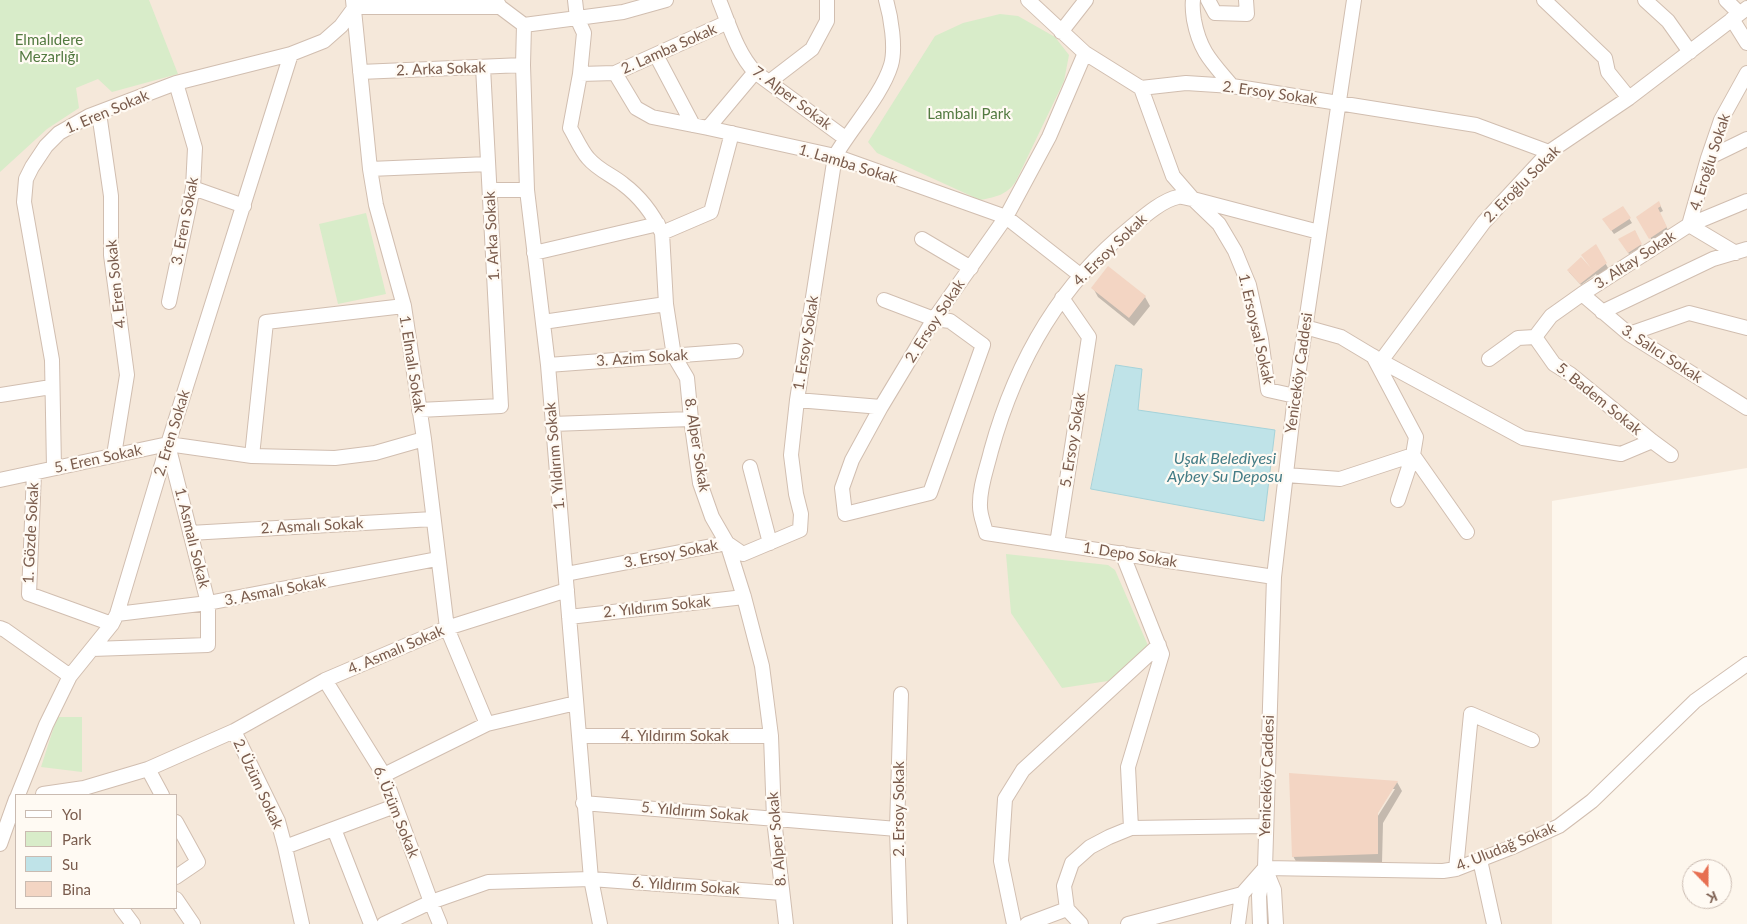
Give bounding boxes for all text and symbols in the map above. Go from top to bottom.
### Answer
street label: 2. Lamba Sokak [618,20,720,78]
park label: Elmalıdere Mezarlığı [15,31,83,66]
street label: 2. Arka Sokak [396,58,486,80]
street label: 7. Alper Sokak [749,62,835,134]
street label: 2. Ersoy Sokak [1221,77,1319,109]
street label: 1. Eren Sokak [62,86,152,138]
park label: Lambalı Park [927,105,1011,123]
street label: 4. Eroğlu Sokak [1686,111,1734,213]
street label: 1. Lamba Sokak [796,140,900,188]
street label: 2. Eroğlu Sokak [1480,142,1564,226]
street label: 3. Eren Sokak [168,176,202,266]
street label: 1. Arka Sokak [481,191,503,281]
street label: 4. Ersoy Sokak [1069,210,1151,290]
street label: 3. Altay Sokak [1591,227,1679,293]
street label: 4. Eren Sokak [102,239,130,329]
street label: 1. Ersoysal Sokak [1235,272,1277,386]
street label: 2. Ersoy Sokak [901,276,969,366]
street label: 1. Ersoy Sokak [790,294,822,392]
street label: Yeniceköy Caddesi [1282,311,1316,435]
street label: 1. Elmalı Sokak [395,314,429,414]
street label: 3. Salıcı Sokak [1618,321,1706,387]
street label: 3. Azim Sokak [595,346,689,370]
street label: 5. Badem Sokak [1553,359,1645,439]
street label: 2. Eren Sokak [150,388,194,478]
street label: 5. Ersoy Sokak [1057,391,1089,489]
street label: 8. Alper Sokak [681,397,713,493]
street label: 1. Yıldırım Sokak [541,401,569,511]
street label: 5. Eren Sokak [53,441,143,477]
water label: Uşak Belediyesi Aybey Su Deposu [1167,449,1283,487]
street label: 1. Gözde Sokak [19,482,43,584]
street label: 1. Asmalı Sokak [171,486,213,590]
street label: 2. Asmalı Sokak [260,514,364,538]
street label: 3. Ersoy Sokak [622,536,720,572]
street label: 1. Depo Sokak [1082,539,1178,571]
street label: 3. Asmalı Sokak [223,572,327,610]
street label: 2. Yıldırım Sokak [602,592,712,622]
street label: 4. Asmalı Sokak [345,622,447,678]
street label: Yeniceköy Caddesi [1256,715,1278,837]
street label: 4. Yıldırım Sokak [621,727,729,745]
street label: 2. Üzüm Sokak [229,736,287,832]
street label: 2. Ersoy Sokak [890,761,908,857]
street label: 6. Üzüm Sokak [369,763,423,861]
street label: 8. Alper Sokak [764,791,790,887]
legend [15,794,178,909]
street label: 5. Yıldırım Sokak [640,798,750,826]
text: Yol [62,805,82,823]
street label: 4. Uludağ Sokak [1454,819,1558,875]
text: Park [62,830,91,848]
text: Su [62,855,78,873]
north arrow [1682,859,1732,909]
street label: 6. Yıldırım Sokak [632,873,740,899]
text: Bina [62,880,91,898]
text: K [1705,888,1720,907]

